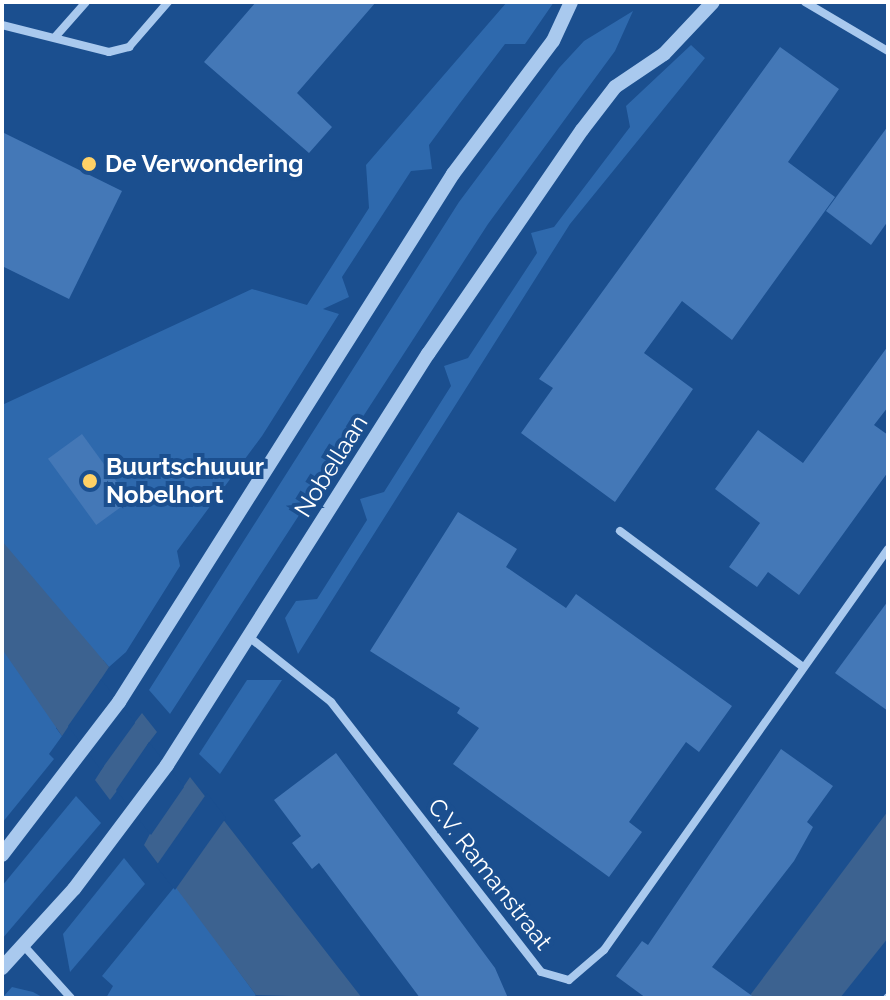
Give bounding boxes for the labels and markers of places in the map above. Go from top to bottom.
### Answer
place label: De Verwondering [105,150,304,178]
marker: De Verwondering [80,155,98,173]
place label: Buurtschuuur Nobelhort [106,453,264,509]
marker: Buurtschuuur Nobelhort [81,472,99,490]

